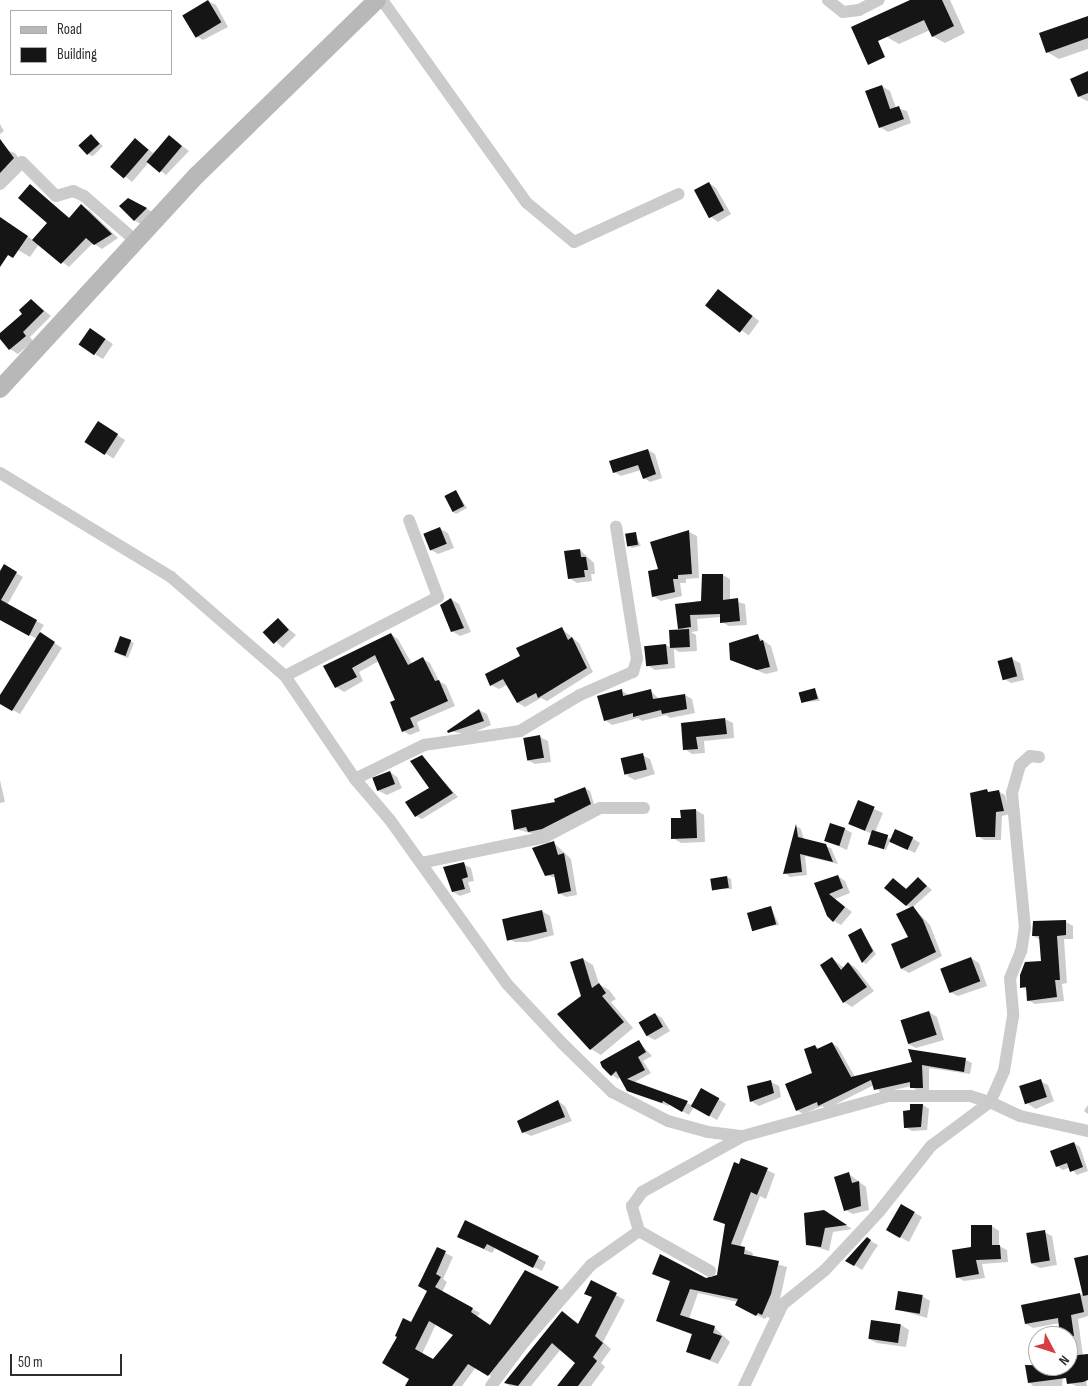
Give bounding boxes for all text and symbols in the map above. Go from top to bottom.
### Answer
legend [10,10,172,75]
text: Road [57,20,82,39]
text: Building [57,45,97,64]
north arrow [1028,1326,1078,1376]
scale bar [12,1344,125,1376]
text: N [1055,1352,1073,1369]
text: 50 m [18,1353,43,1372]

